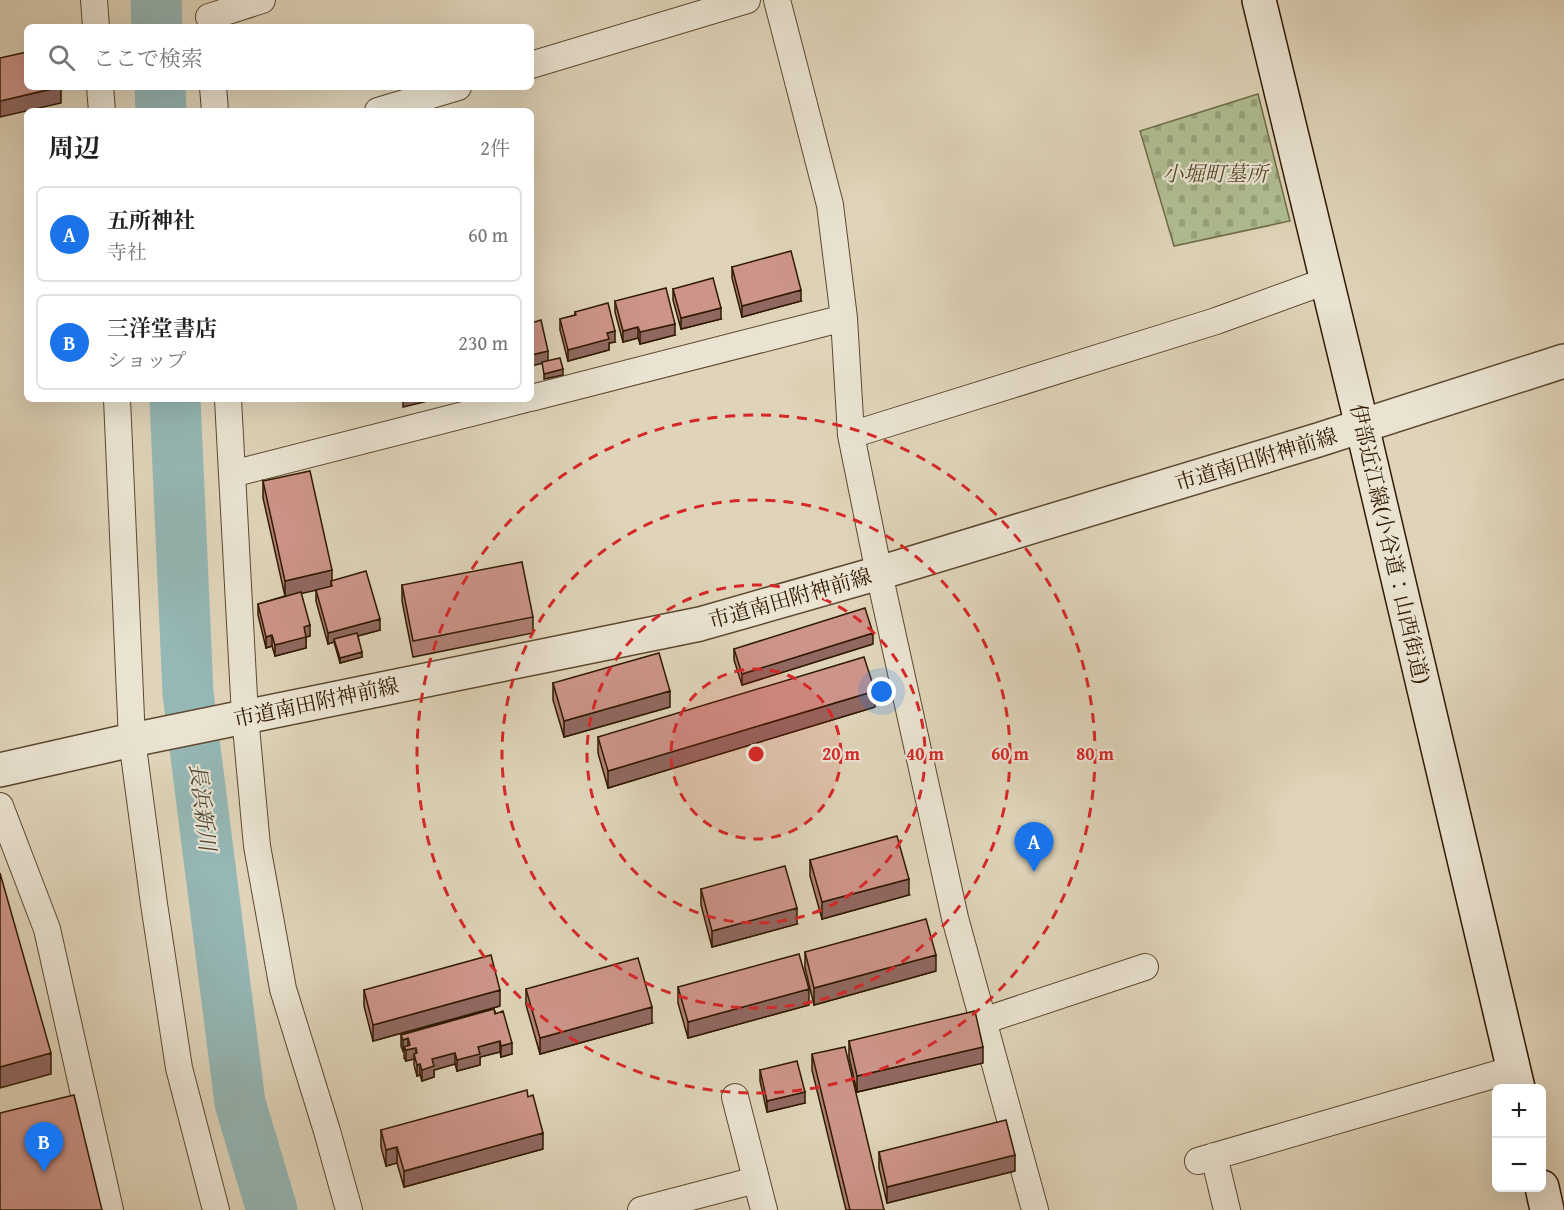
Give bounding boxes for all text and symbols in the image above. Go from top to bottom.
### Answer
search box [24,24,534,90]
icon: search [45,41,78,74]
text: ここで検索 [93,42,203,74]
text: 周辺 [48,128,100,167]
text: 2件 [480,133,510,162]
park label: 小堀町墓所 [1163,158,1270,189]
text: 五所神社 [107,204,195,236]
text: A [63,220,76,249]
text: 60 m [468,220,508,249]
text: 寺社 [107,237,147,266]
text: 三洋堂書店 [107,312,217,344]
text: B [63,328,76,357]
text: 230 m [458,328,508,357]
text: ショップ [107,345,187,374]
street label: 伊部近江線(小谷道：山西街道) [1343,401,1437,687]
street label: 市道南田附神前線 [1171,420,1341,498]
street label: 市道南田附神前線 [705,560,875,636]
street label: 市道南田附神前線 [231,669,401,735]
your location [867,677,896,706]
text: 20 m [822,740,861,767]
text: 40 m [906,740,945,767]
text: 60 m [991,740,1030,767]
text: 80 m [1076,740,1115,767]
centre of rings [746,744,766,764]
water label: 長浜新川 [182,761,224,855]
pin: A [1014,822,1054,872]
map controls [1492,1084,1546,1192]
button: + [1492,1084,1546,1138]
pin: B [24,1122,63,1172]
button: − [1492,1138,1546,1192]

